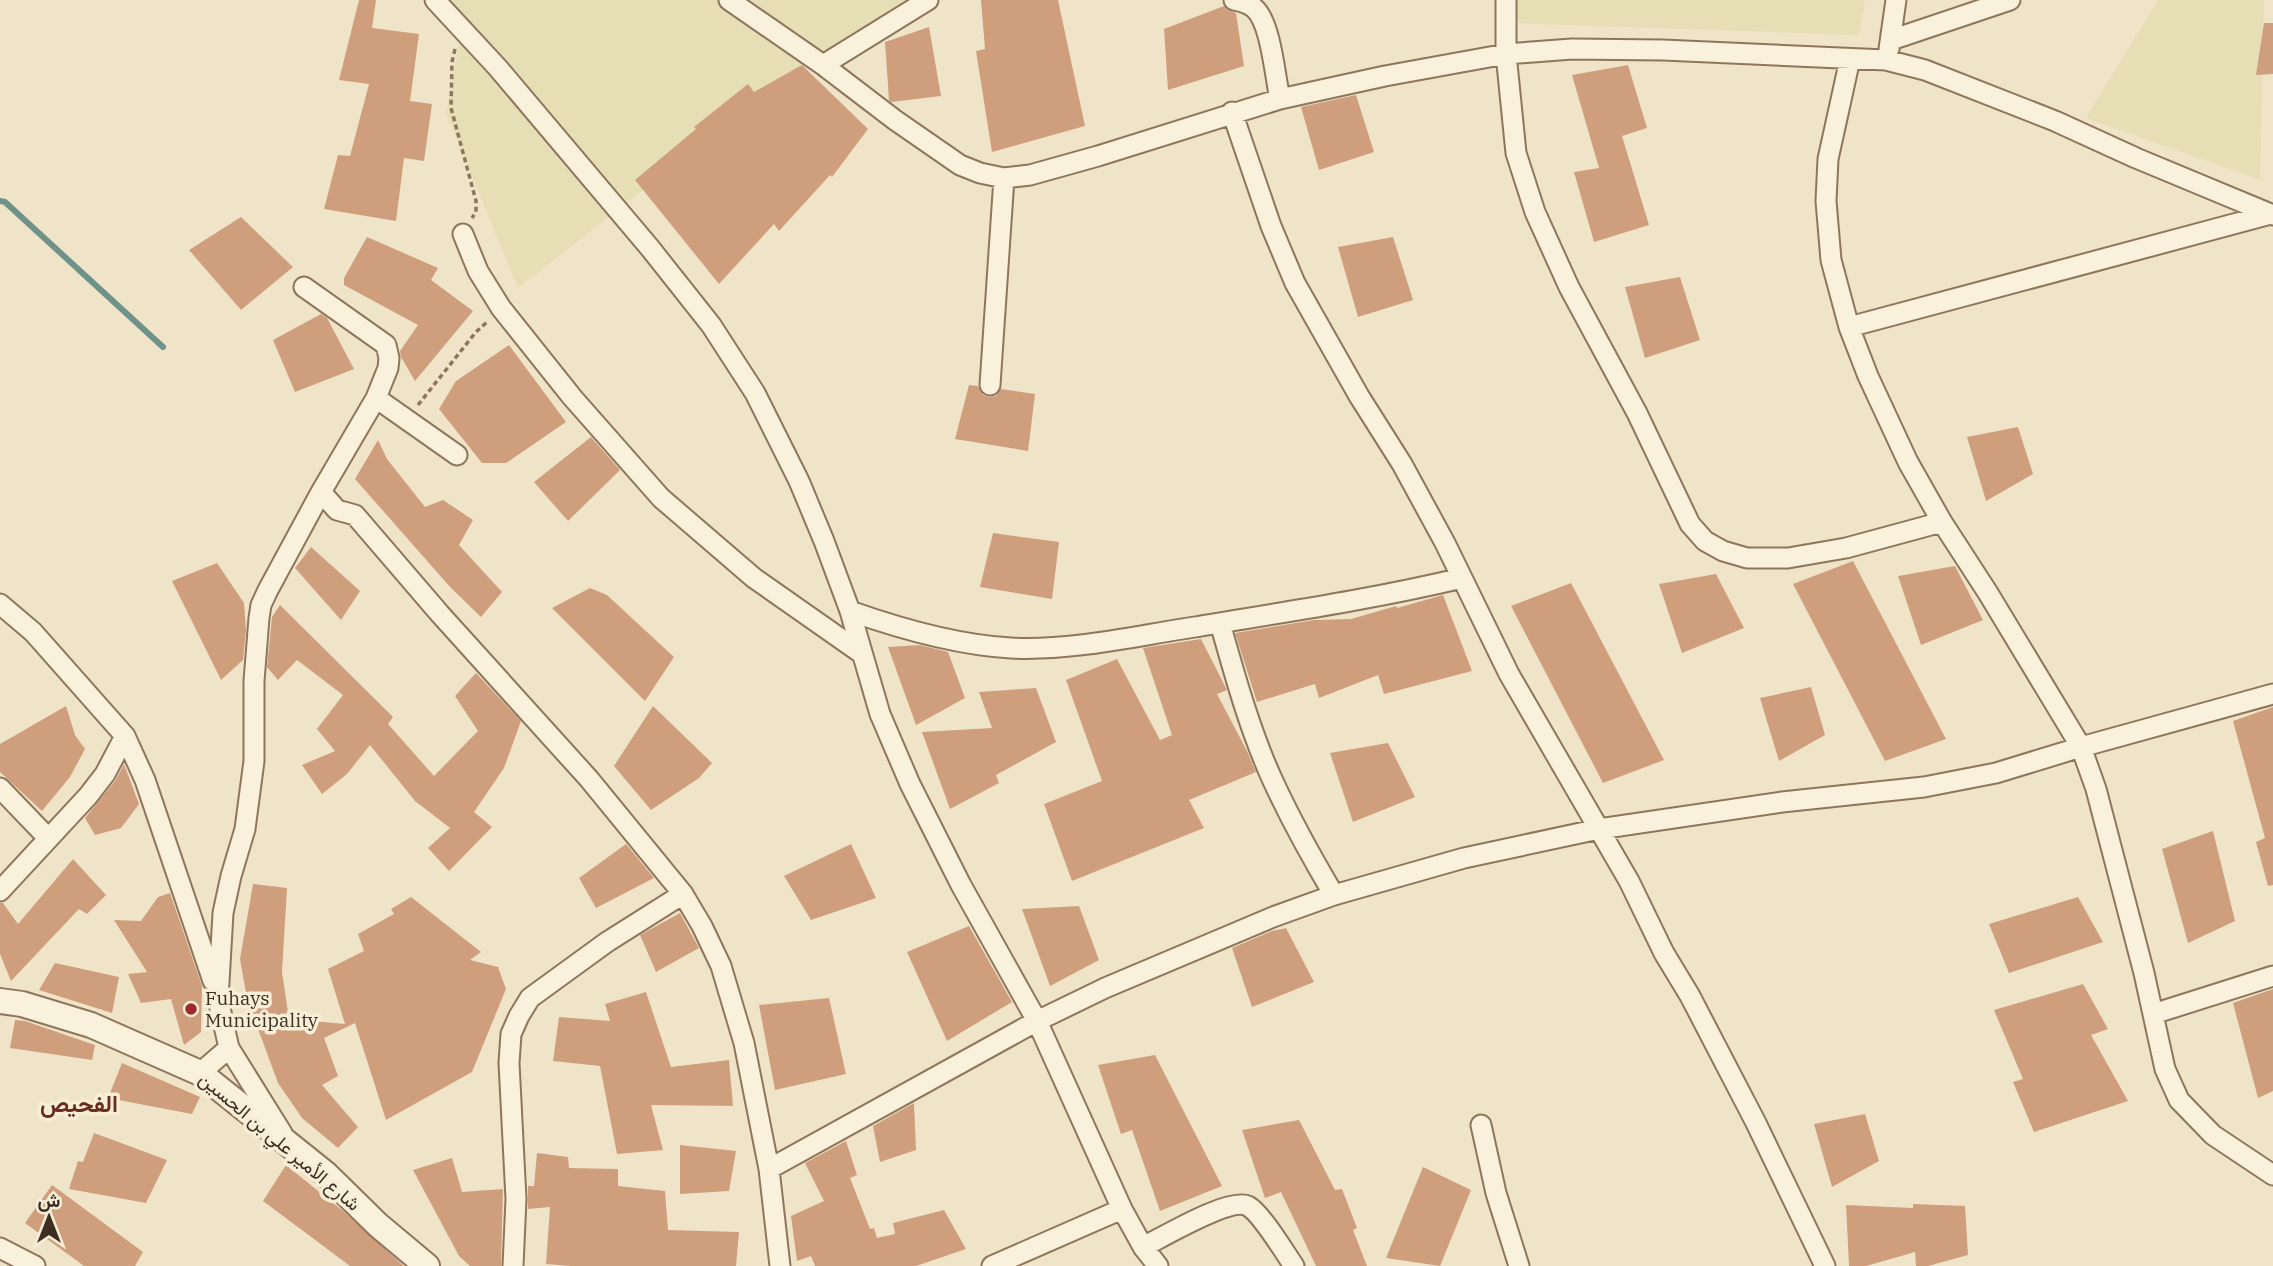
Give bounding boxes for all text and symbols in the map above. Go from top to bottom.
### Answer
place label: Fuhays Municipality [205,986,319,1032]
marker: Fuhays Municipality [183,1001,199,1017]
street label: شارع الأمير علي بن الحسين [192,1066,366,1219]
district label: الفحيص [40,1088,118,1118]
north arrow [14,1182,84,1252]
text: ش [38,1188,61,1212]

